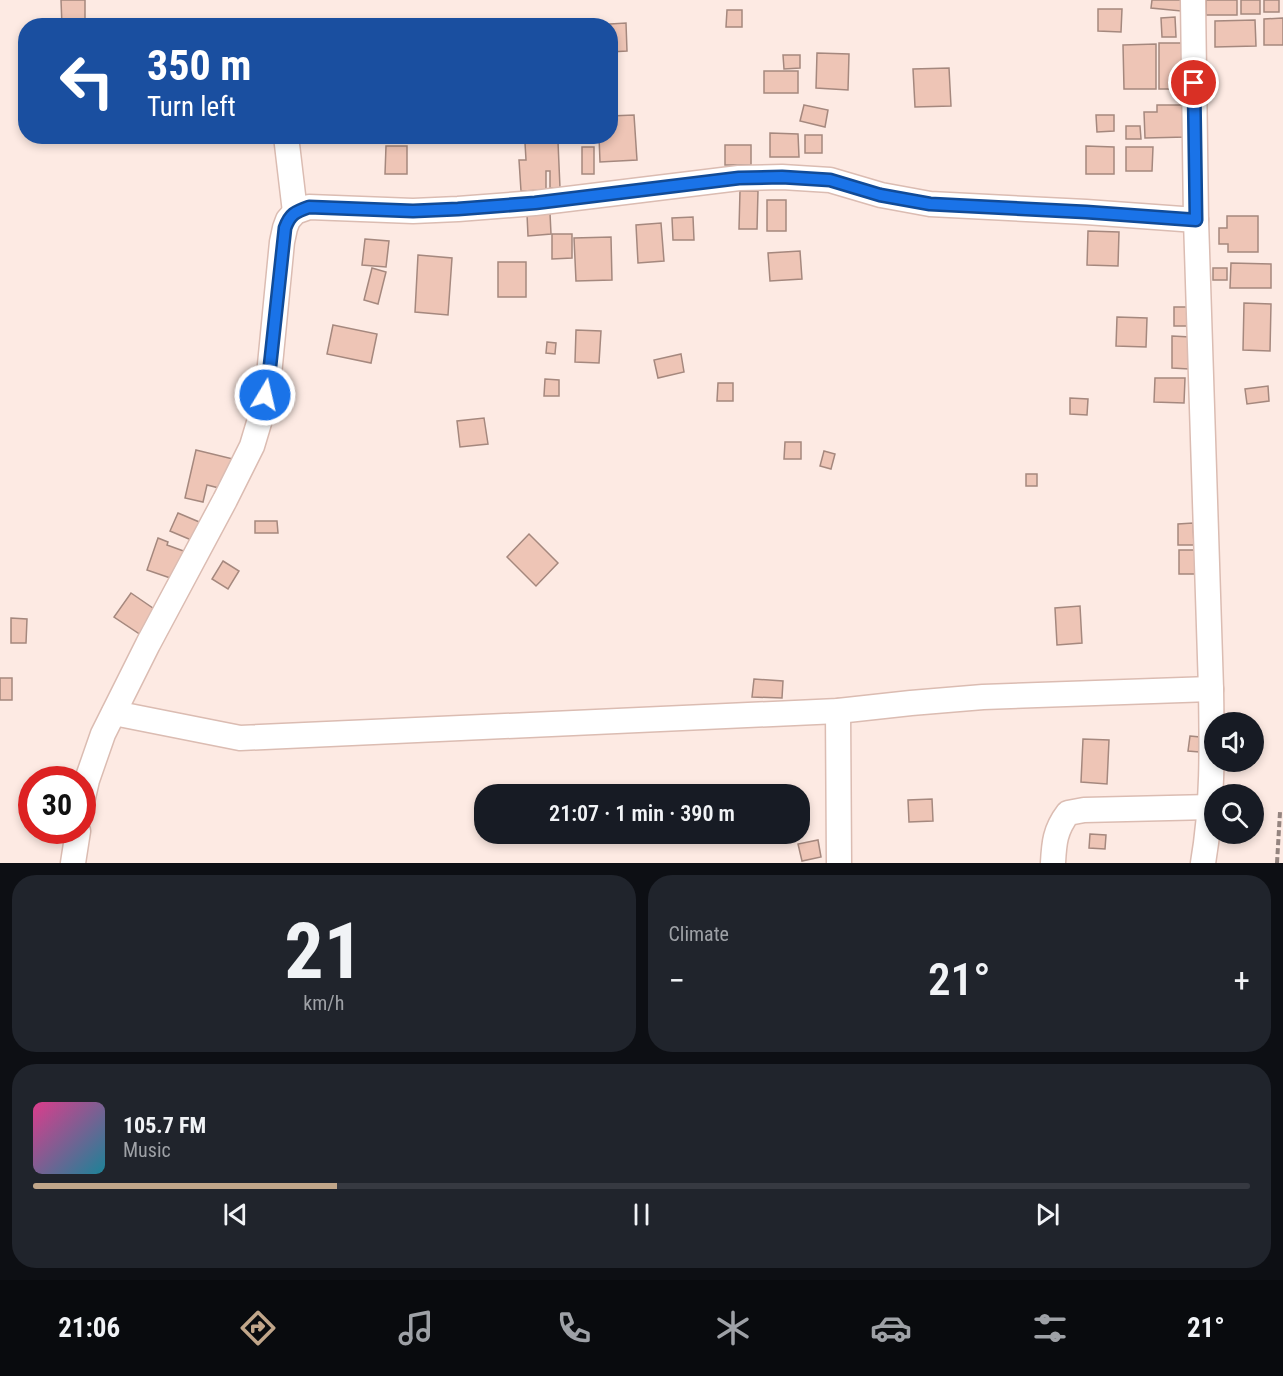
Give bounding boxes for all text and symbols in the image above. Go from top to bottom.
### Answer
text: 350 m [147,41,252,90]
icon: left [48,42,126,120]
pin [1168,57,1219,108]
icon: arrive [1177,66,1210,99]
text: Turn left [147,91,236,123]
position arrow [233,363,297,427]
map controls [1204,712,1264,844]
button: sound [1204,712,1264,772]
speed limit sign: 30 [18,766,96,844]
button: search [1204,784,1264,844]
text: 21:07 · 1 min · 390 m [549,801,735,826]
text: 21 [284,906,363,997]
text: Climate [669,922,729,946]
text: 21° [928,953,991,1006]
text: − [669,961,685,1000]
text: + [1234,961,1250,1000]
text: km/h [303,991,344,1015]
text: 105.7 FM [123,1113,206,1138]
text: Music [123,1138,171,1162]
icon: previous [219,1198,252,1231]
icon: pause [625,1198,658,1231]
icon: next [1031,1198,1064,1231]
icon: directions [237,1307,279,1349]
icon: music [395,1307,437,1349]
icon: phone [553,1307,595,1349]
icon: climate [712,1307,754,1349]
icon: car [870,1307,912,1349]
icon: filters [1029,1307,1071,1349]
text: 21:06 [58,1312,120,1344]
text: 21° [1187,1312,1225,1344]

